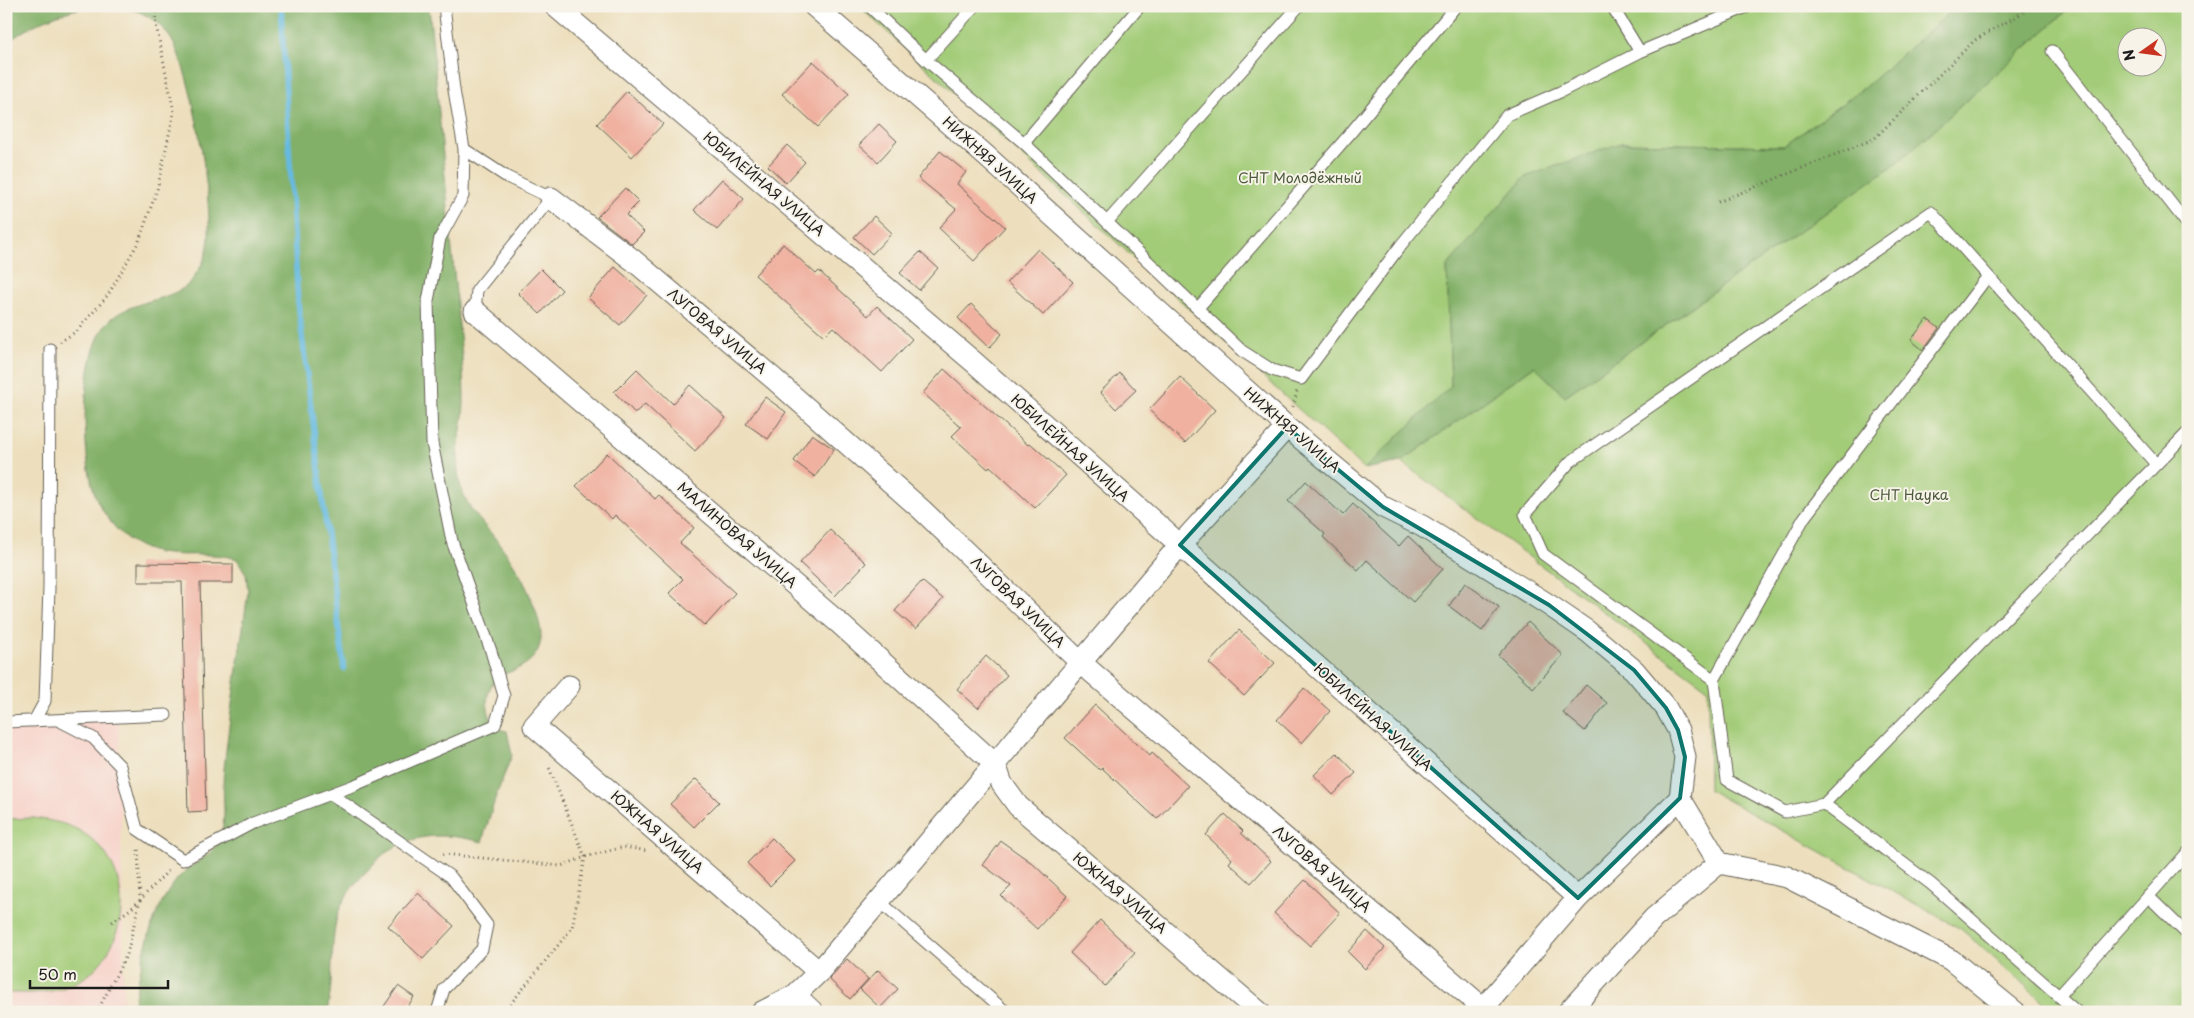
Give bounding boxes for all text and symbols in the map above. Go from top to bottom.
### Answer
north arrow [2116,28,2166,78]
text: N [2117,47,2140,63]
street label: НИЖНЯЯ УЛИЦА [938,111,1043,208]
street label: ЮБИЛЕЙНАЯ УЛИЦА [699,127,830,241]
park label: СНТ Молодёжный [1238,167,1362,188]
street label: ЛУГОВАЯ УЛИЦА [663,283,772,379]
street label: НИЖНЯЯ УЛИЦА [1240,382,1345,478]
street label: ЮБИЛЕЙНАЯ УЛИЦА [1007,389,1134,507]
street label: МАЛИНОВАЯ УЛИЦА [673,477,802,593]
park label: СНТ Наука [1869,484,1949,505]
street label: ЛУГОВАЯ УЛИЦА [967,551,1070,652]
street label: ЮБИЛЕЙНАЯ УЛИЦА [1310,658,1437,776]
street label: ЮЖНАЯ УЛИЦА [606,785,708,878]
street label: ЛУГОВАЯ УЛИЦА [1269,820,1376,917]
street label: ЮЖНАЯ УЛИЦА [1069,847,1172,938]
scale bar [30,958,168,990]
text: 50 m [38,962,77,985]

